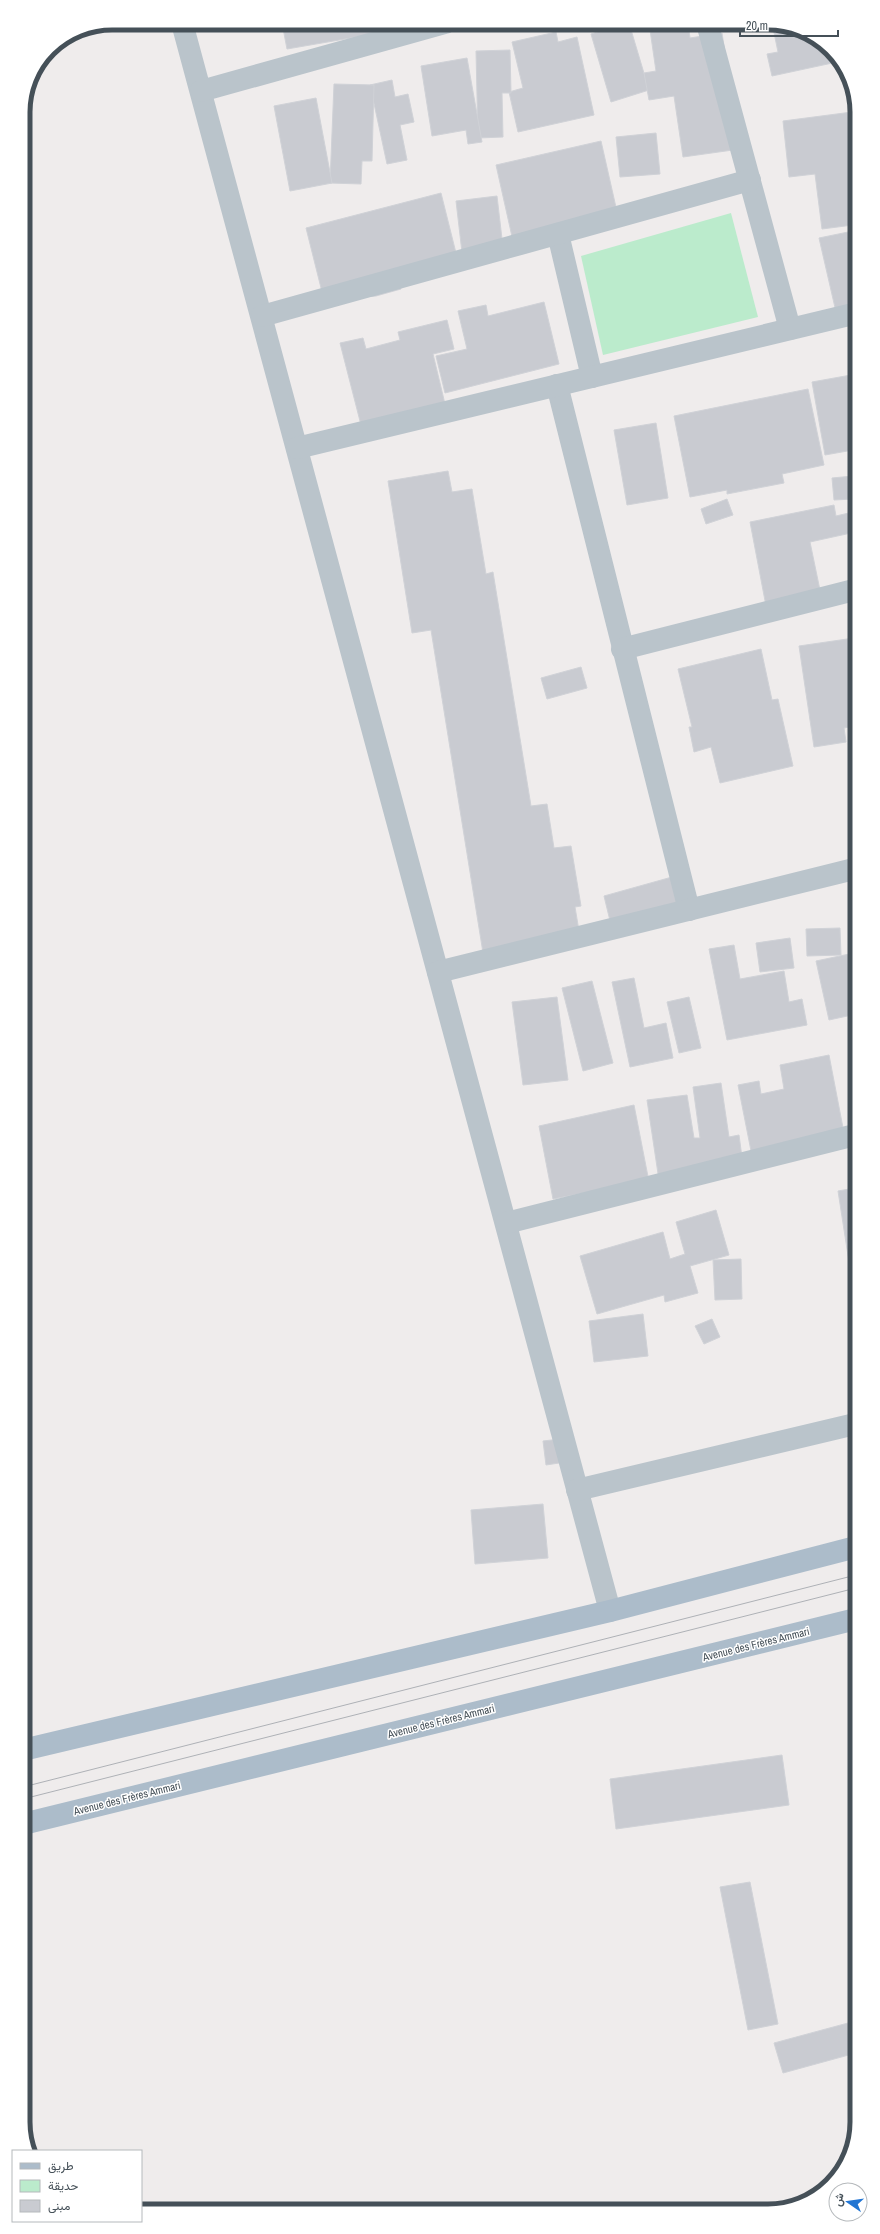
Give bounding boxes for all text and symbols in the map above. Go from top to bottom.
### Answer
scale bar [740,12,838,38]
text: 20 m [746,18,768,34]
street label: Avenue des Frères Ammari [700,1624,811,1664]
street label: Avenue des Frères Ammari [385,1701,496,1741]
street label: Avenue des Frères Ammari [71,1778,182,1818]
legend [12,2150,142,2222]
text: طريق [48,2158,74,2174]
text: حديقة [48,2178,78,2194]
north arrow [828,2182,868,2222]
text: ش [830,2192,847,2208]
text: مبنى [48,2198,70,2214]

